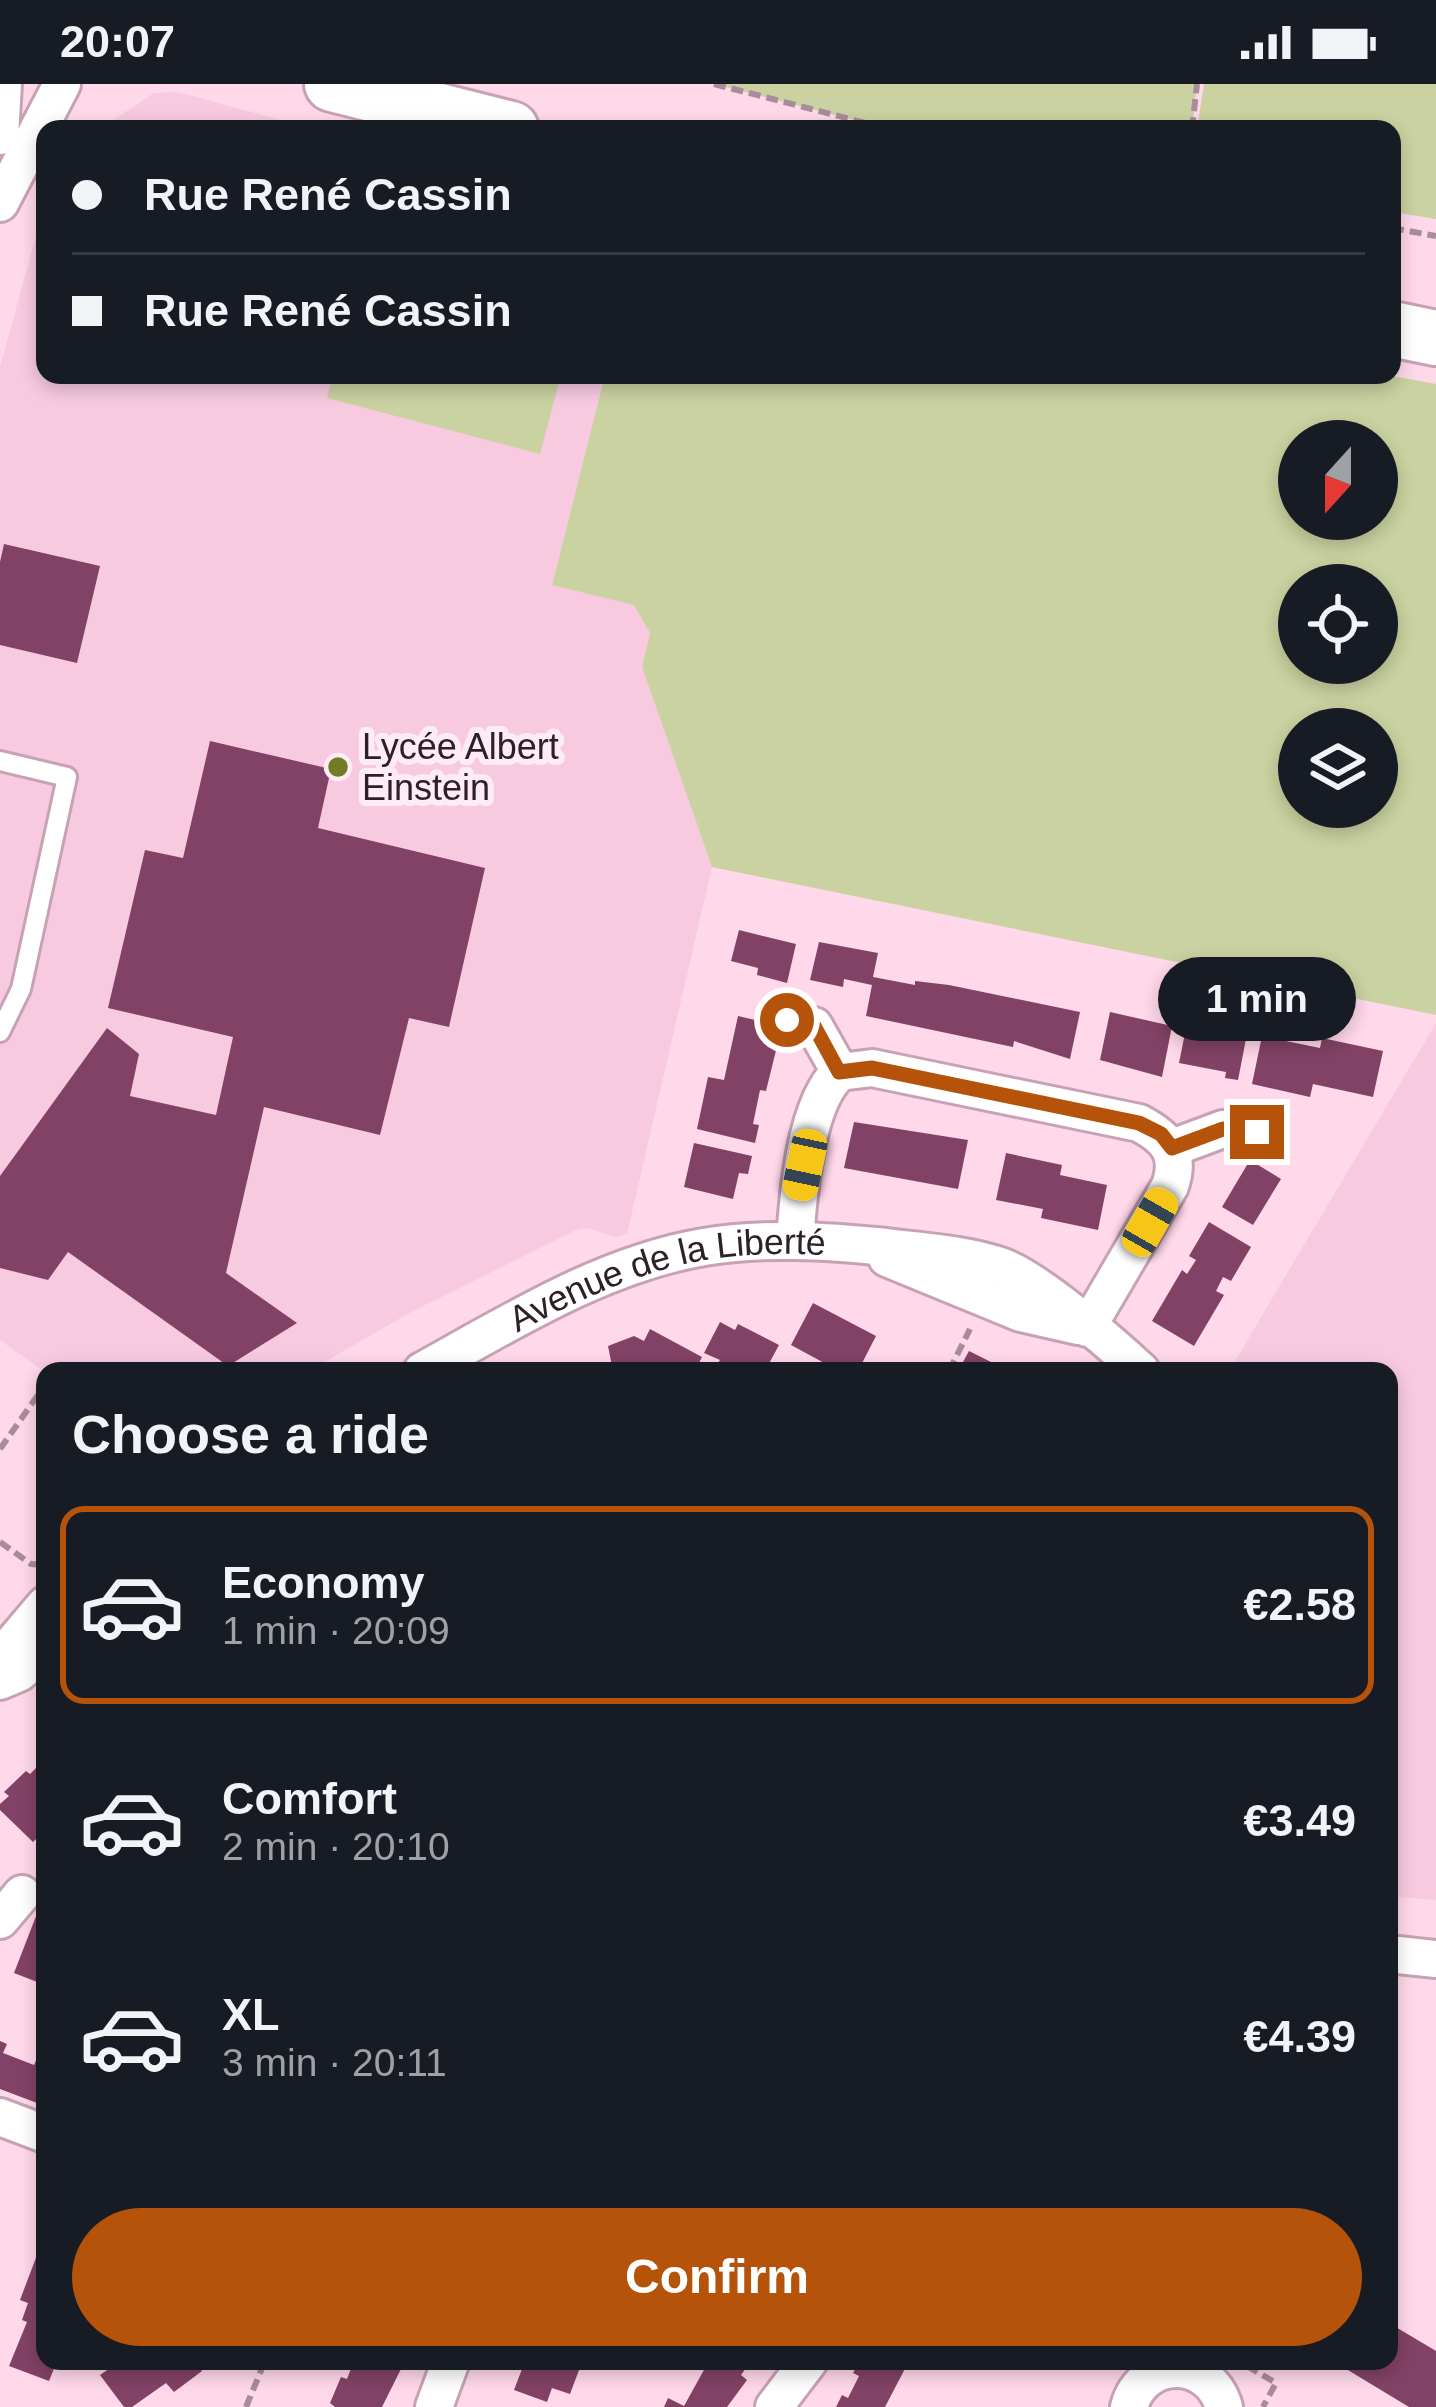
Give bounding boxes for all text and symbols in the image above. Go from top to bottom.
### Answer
text: 20:07 [60,16,175,67]
text: Rue René Cassin [144,169,512,220]
text: Rue René Cassin [144,285,512,336]
north arrow [1278,420,1398,540]
map controls [1278,420,1398,828]
button: locate [1278,564,1398,684]
button: layers [1278,708,1398,828]
place label: Lycée Albert Einstein [362,726,559,808]
marker: Lycée Albert Einstein [325,754,351,780]
callout: 1 min [1158,958,1356,1042]
text: 1 min [1206,977,1308,1020]
route start [760,993,814,1047]
route end [1230,1105,1284,1159]
car [780,1126,830,1204]
car [1116,1182,1184,1262]
street label: Avenue de la Liberté [502,1221,827,1340]
text: Choose a ride [72,1404,429,1464]
icon: car [78,1551,186,1659]
text: Economy [222,1557,425,1608]
text: €2.58 [1243,1579,1356,1630]
text: 1 min · 20:09 [222,1609,450,1652]
icon: car [78,1767,186,1875]
text: Comfort [222,1773,397,1824]
text: €3.49 [1243,1795,1356,1846]
text: 2 min · 20:10 [222,1825,450,1868]
icon: car [78,1983,186,2091]
text: XL [222,1989,280,2040]
text: €4.39 [1243,2011,1356,2062]
text: 3 min · 20:11 [222,2041,447,2084]
button: Confirm [72,2208,1362,2346]

